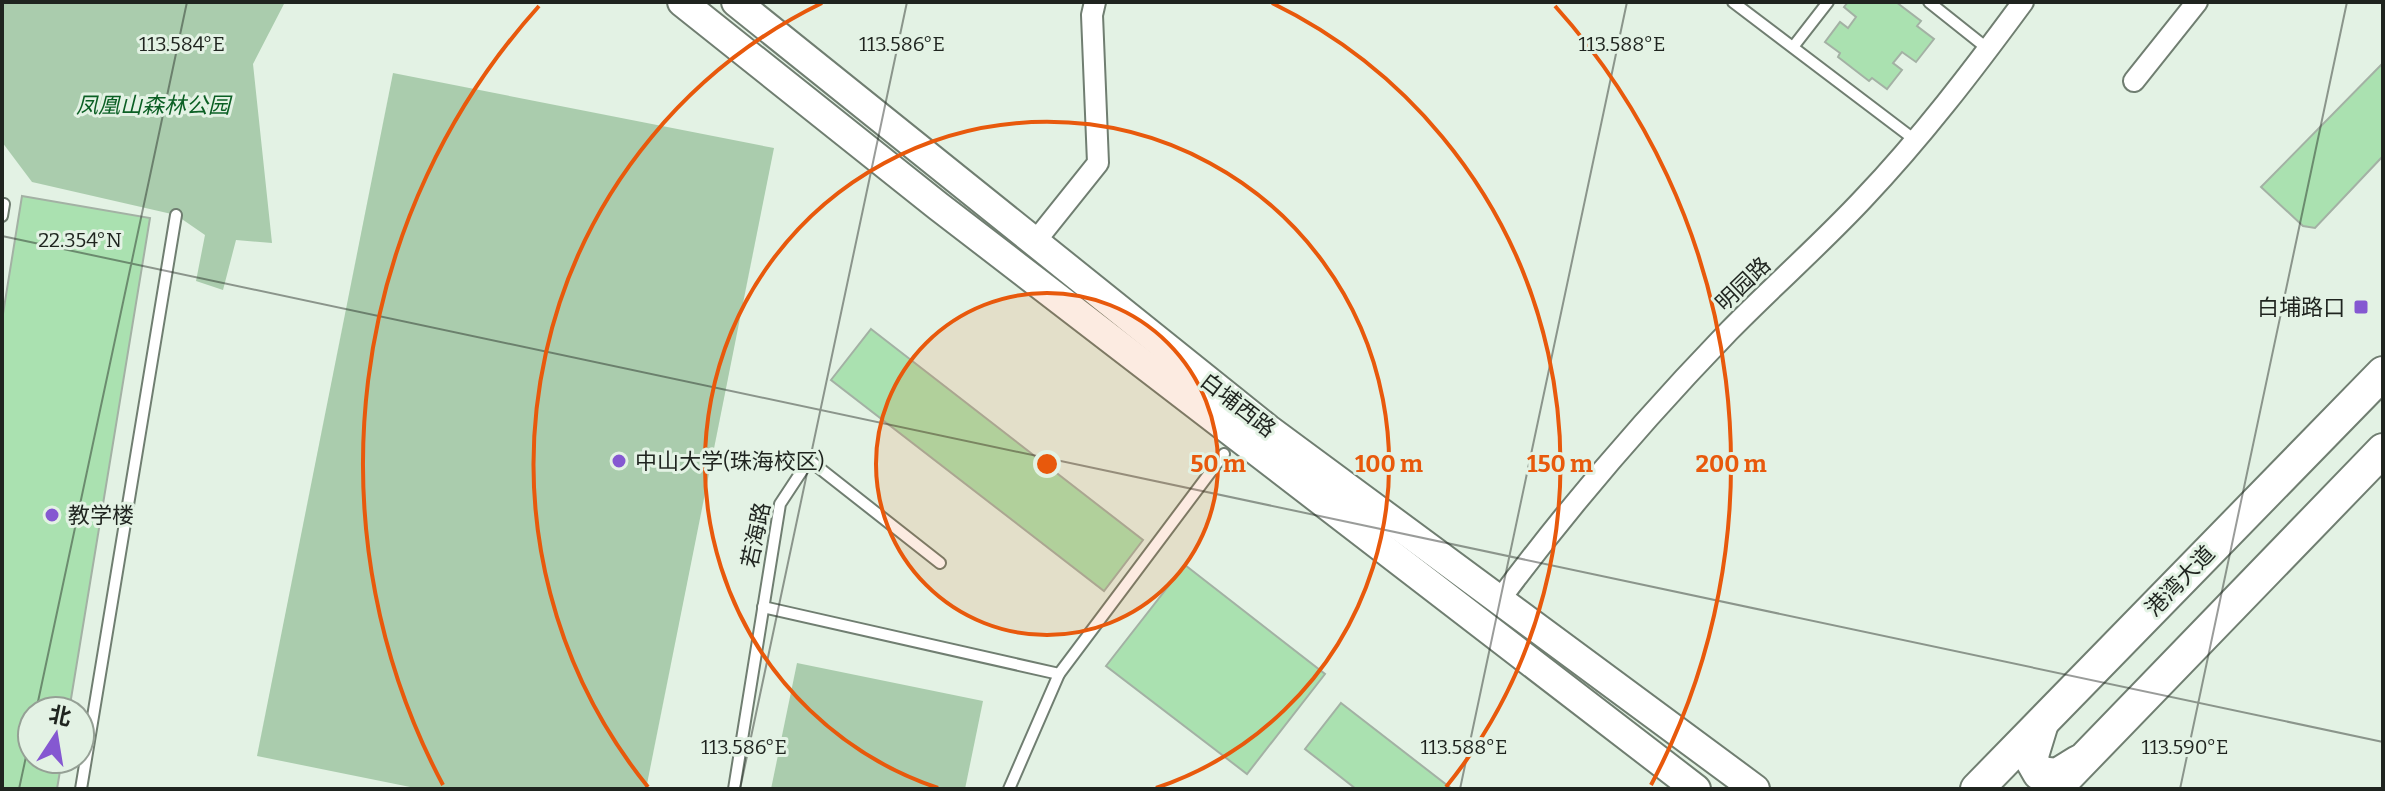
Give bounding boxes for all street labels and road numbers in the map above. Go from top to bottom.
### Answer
street label: 明园路 [1710,251,1776,317]
street label: 白埔西路 [1195,367,1281,443]
street label: 若海路 [736,500,776,570]
street label: 港湾大道 [2140,540,2220,622]

